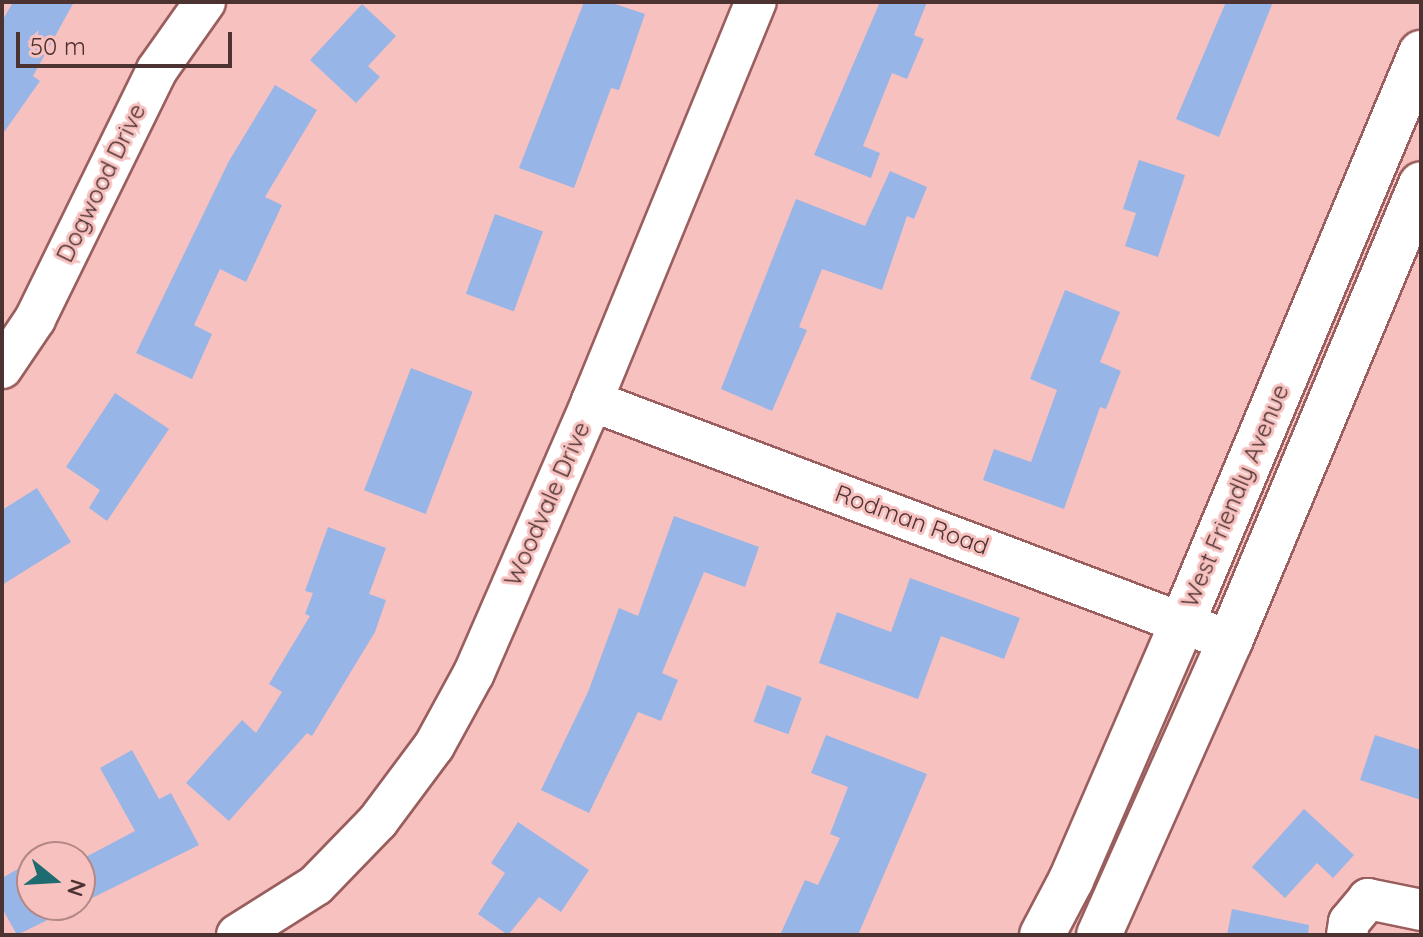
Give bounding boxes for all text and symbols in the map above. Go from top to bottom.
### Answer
scale bar [20,16,236,66]
text: 50 m [30,31,86,61]
street label: Dogwood Drive [50,99,152,267]
street label: West Friendly Avenue [1175,380,1295,612]
street label: Woodvale Drive [498,417,596,591]
street label: Rodman Road [831,479,993,561]
north arrow [16,841,96,921]
text: N [61,876,93,900]

